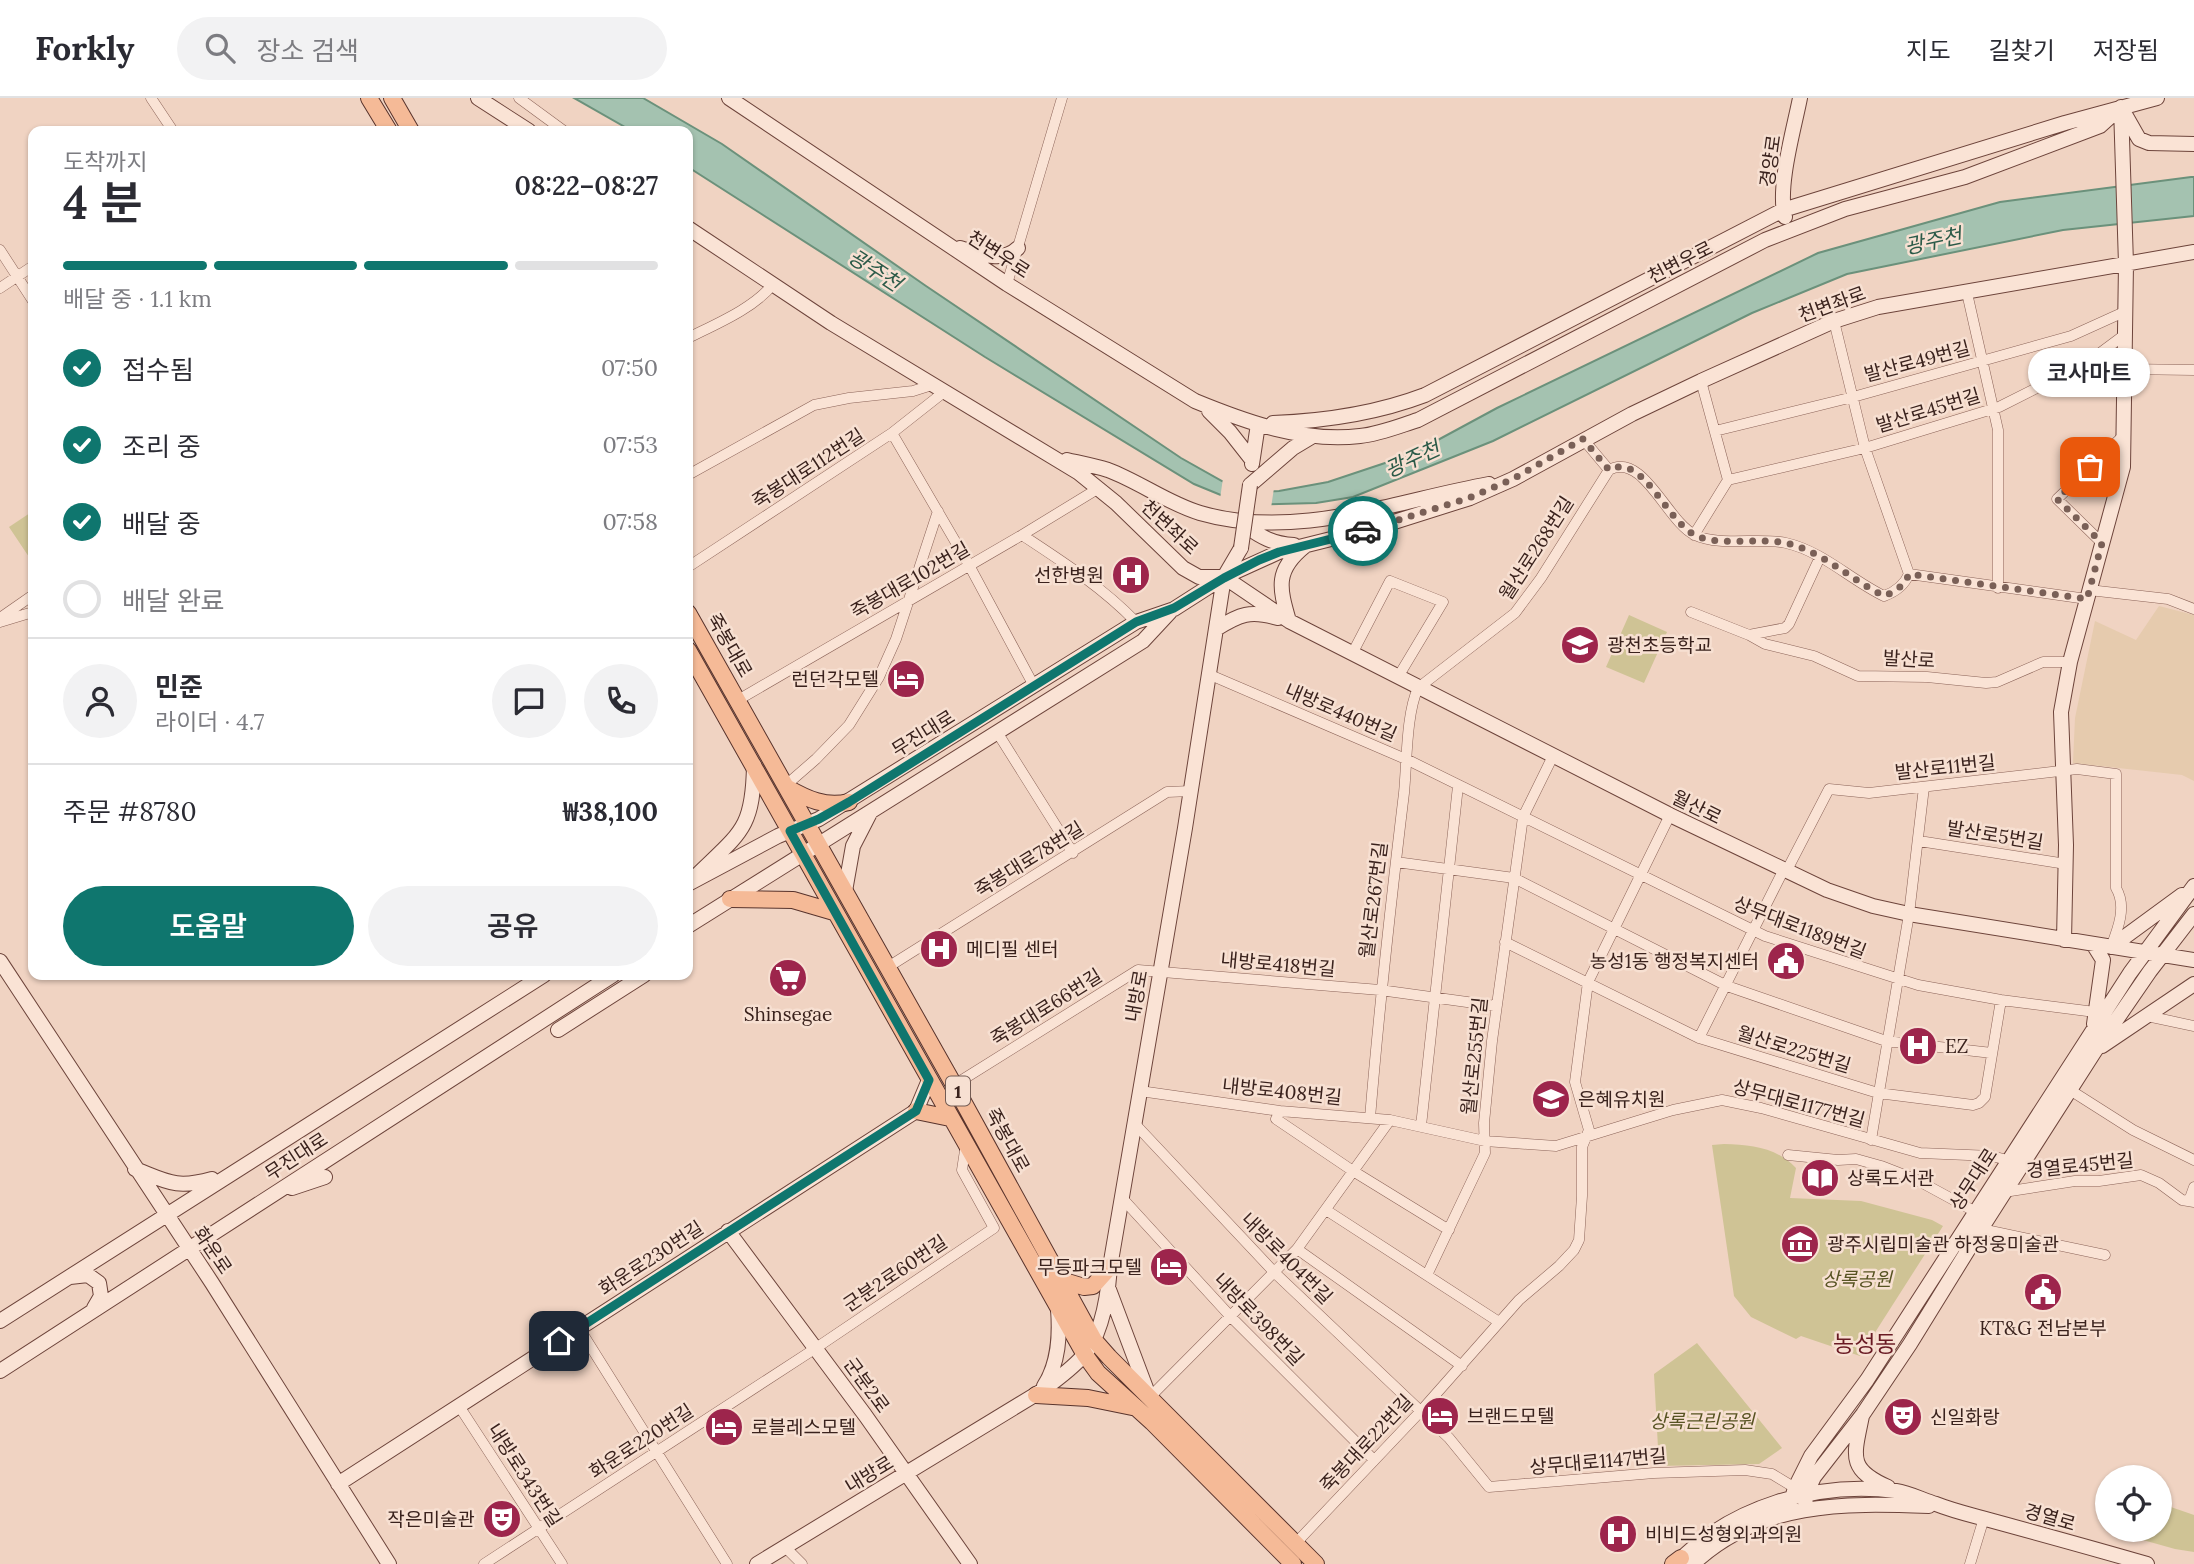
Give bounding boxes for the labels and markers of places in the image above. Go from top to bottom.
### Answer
callout: 코사마트 [2029,348,2151,397]
pin [2060,437,2120,497]
hospital icon: 선한병원 [1110,554,1152,596]
place label: 선한병원 [1034,563,1104,587]
school or university icon: 광천초등학교 [1559,624,1601,666]
place label: 광천초등학교 [1607,633,1712,657]
hotel icon: 런던각모텔 [885,658,927,700]
place label: 런던각모텔 [792,667,879,691]
hospital icon: 메디필 센터 [918,928,960,970]
place label: 메디필 센터 [966,937,1058,961]
public building icon: 농성1동 행정복지센터 [1765,940,1807,982]
place label: 농성1동 행정복지센터 [1590,949,1759,973]
supermarket icon: Shinsegae [767,957,809,999]
place label: Shinsegae [744,1002,832,1026]
hospital icon: EZ [1897,1025,1939,1067]
place label: EZ [1945,1034,1968,1058]
school or university icon: 은혜유치원 [1530,1078,1572,1120]
place label: 은혜유치원 [1578,1087,1665,1111]
library icon: 상록도서관 [1799,1157,1841,1199]
place label: 상록도서관 [1847,1166,1934,1190]
museum icon: 광주시립미술관 하정웅미술관 [1779,1223,1821,1265]
place label: 광주시립미술관 하정웅미술관 [1827,1232,2059,1256]
hotel icon: 무등파크모텔 [1148,1246,1190,1288]
place label: 무등파크모텔 [1037,1255,1142,1279]
public building icon: KT&G 전남본부 [2022,1271,2064,1313]
pin [529,1311,589,1371]
place label: KT&G 전남본부 [1979,1316,2107,1340]
hotel icon: 브랜드모텔 [1419,1395,1461,1437]
theatre icon: 신일화랑 [1882,1396,1924,1438]
place label: 브랜드모텔 [1467,1404,1554,1428]
place label: 신일화랑 [1930,1405,2000,1429]
hotel icon: 로블레스모텔 [703,1406,745,1448]
place label: 로블레스모텔 [751,1415,856,1439]
theatre icon: 작은미술관 [481,1498,523,1540]
place label: 작은미술관 [388,1507,475,1531]
hospital icon: 비비드성형외과의원 [1597,1513,1639,1555]
place label: 비비드성형외과의원 [1645,1522,1802,1546]

